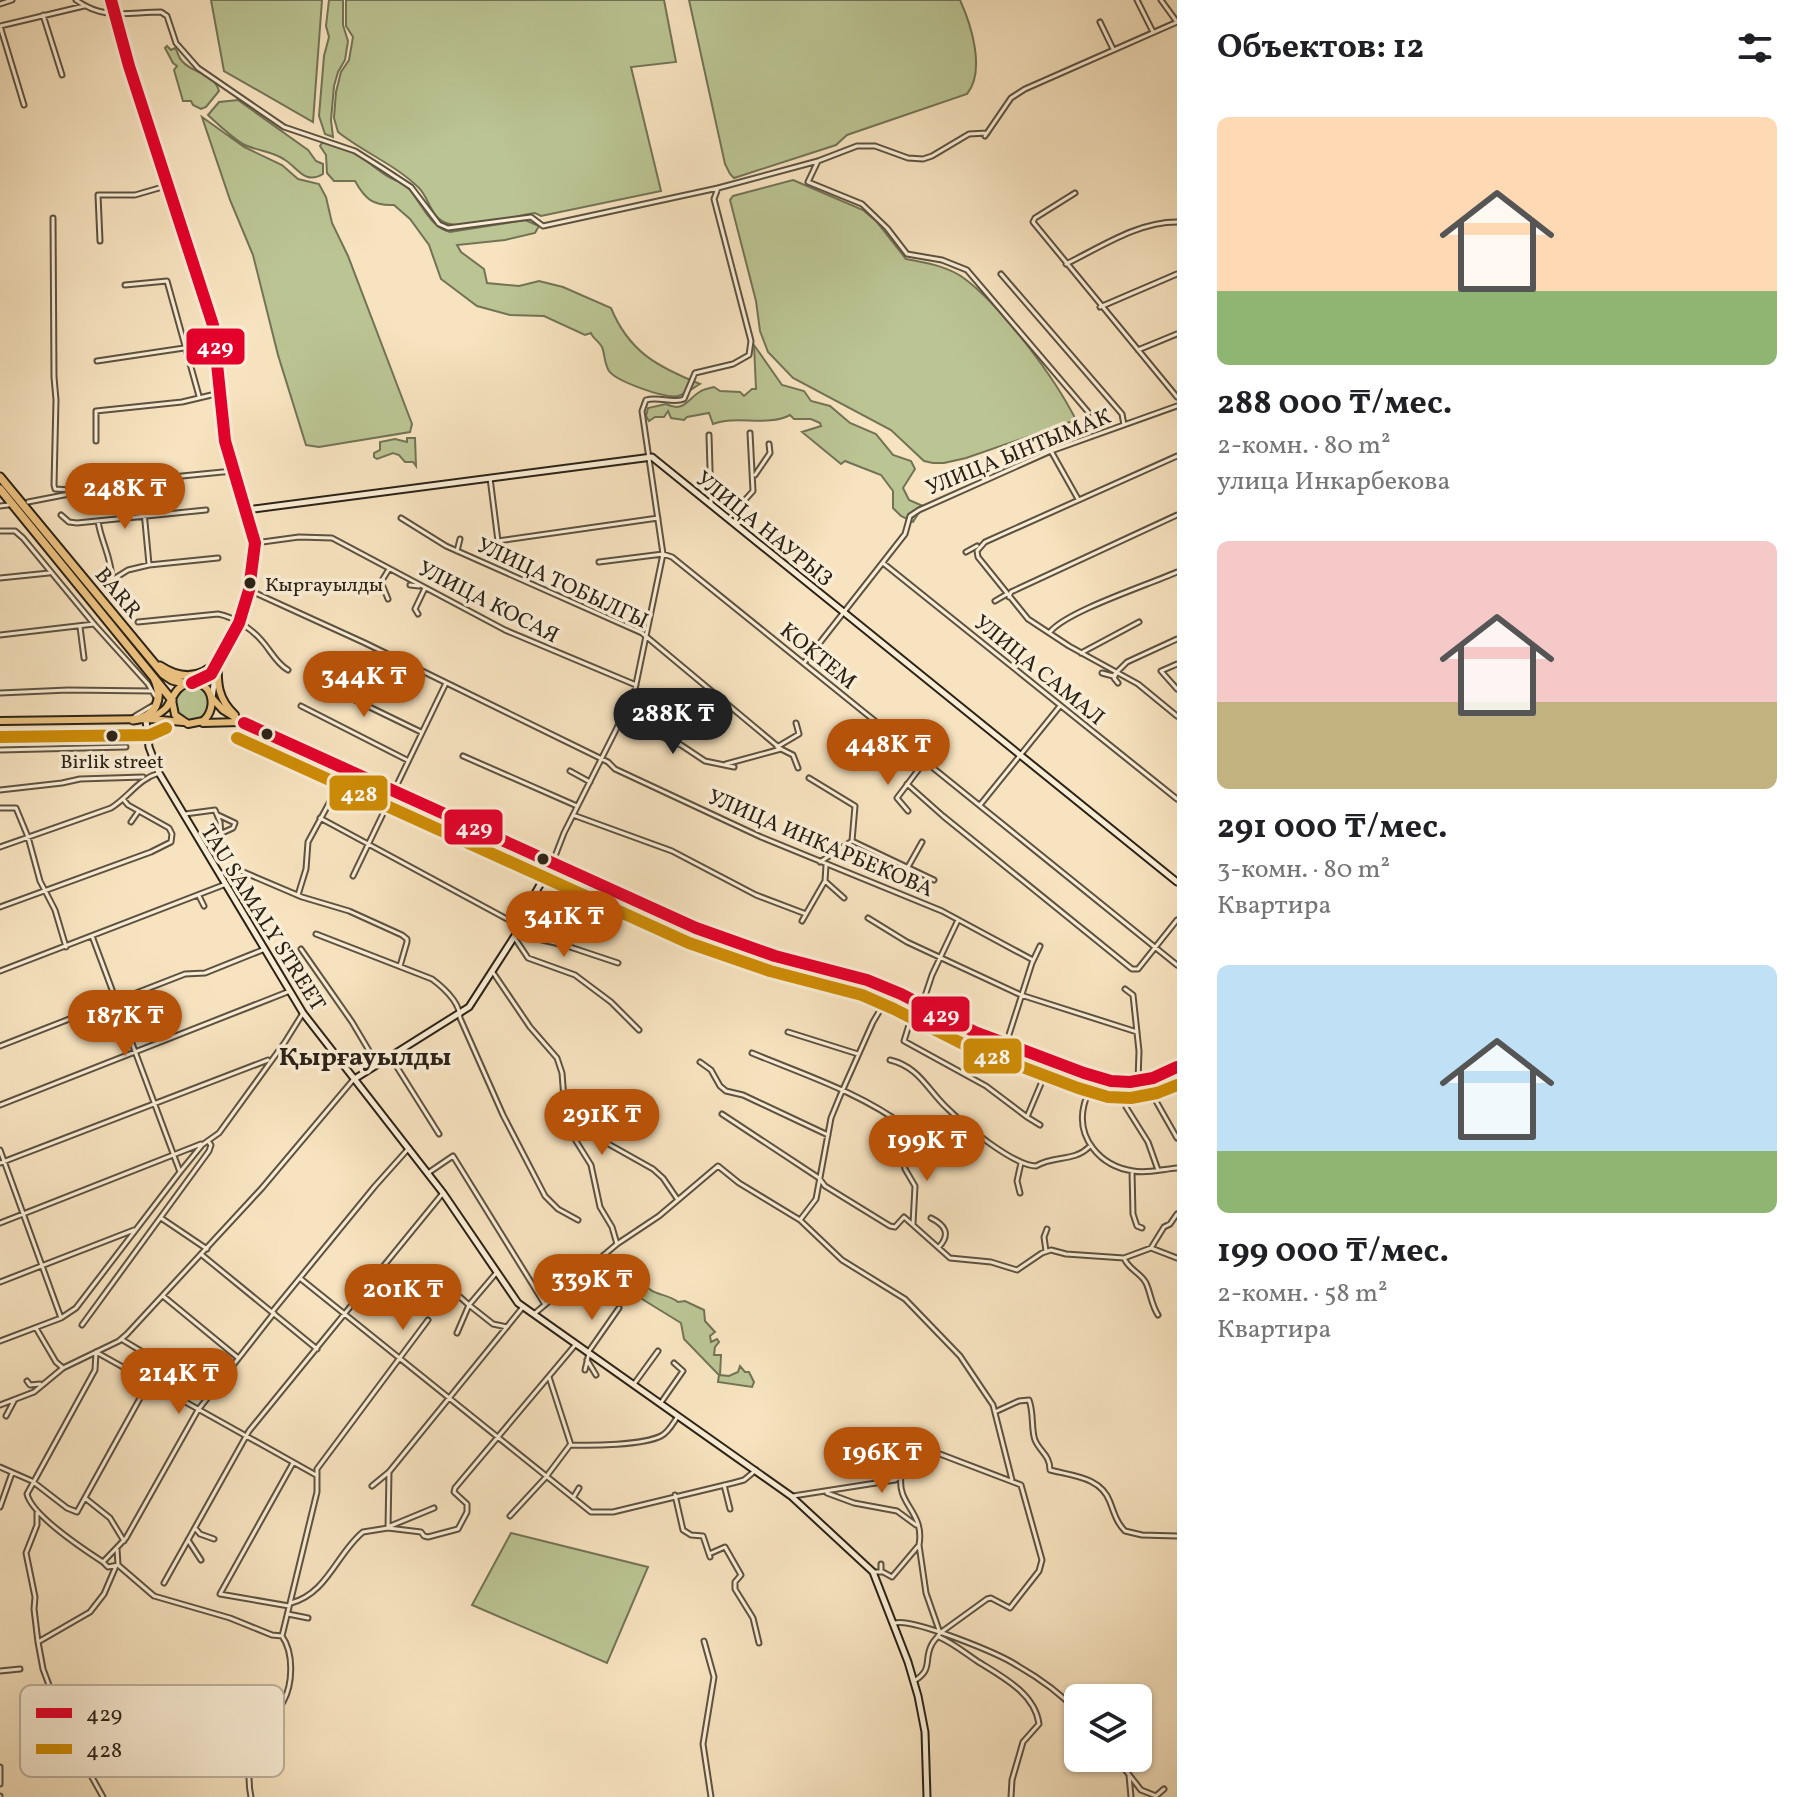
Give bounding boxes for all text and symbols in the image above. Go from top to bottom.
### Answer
text: Объектов: 12 [1217,25,1424,72]
icon: filters [1733,26,1777,70]
icon: home [1425,169,1569,313]
line badge: 429 [185,327,246,366]
text: 429 [197,333,233,364]
text: 288 000 ₸/мес. [1217,381,1452,428]
street label: УЛИЦА ЫНТЫМАК [922,402,1116,505]
text: 2-комн. · 80 m² [1217,428,1391,464]
pin: 248K ₸ [60,463,190,531]
text: улица Инкарбекова [1217,464,1450,500]
street label: УЛИЦА НАУРЫЗ [688,465,839,595]
text: 248K ₸ [83,471,167,507]
street label: УЛИЦА ТОБЫЛГЫ [471,531,653,638]
street label: УЛИЦА КОСАЯ [412,554,564,652]
street label: BARR [86,561,148,626]
place label: Кыргауылды [265,572,383,600]
marker: Кыргауылды [242,575,258,591]
icon: home [1425,593,1569,737]
street label: УЛИЦА САМАЛ [966,608,1111,734]
street label: KOKTEM [772,616,862,698]
pin: 344K ₸ [299,651,429,719]
text: 344K ₸ [321,659,407,695]
pin: 288K ₸ [608,688,738,756]
text: 288K ₸ [632,696,714,732]
pin: 448K ₸ [823,719,953,787]
unlabelled marker [259,726,275,742]
text: 448K ₸ [845,727,931,763]
marker: Birlik street [104,728,120,744]
place label: Birlik street [60,749,164,777]
line badge: 428 [328,774,389,812]
text: 428 [341,780,377,811]
street label: УЛИЦА ИНКАРБЕКОВА [702,783,938,906]
text: 291 000 ₸/мес. [1217,805,1448,852]
line badge: 429 [443,808,504,846]
text: 429 [456,814,492,845]
street label: TAU SAMALY STREET [192,819,332,1018]
unlabelled marker [535,851,551,867]
text: 3-комн. · 80 m² [1217,852,1390,888]
text: Квартира [1217,888,1331,924]
pin: 341K ₸ [499,891,629,959]
text: 341K ₸ [524,899,604,935]
pin: 187K ₸ [60,990,190,1058]
line badge: 429 [910,995,971,1033]
text: 187K ₸ [86,998,164,1034]
text: 429 [923,1001,959,1032]
icon: home [1425,1017,1569,1161]
line badge: 428 [962,1037,1023,1075]
district label: Қырғауылды [279,1040,451,1076]
text: 428 [974,1043,1010,1074]
pin: 291K ₸ [537,1089,667,1157]
text: 291K ₸ [562,1097,642,1133]
pin: 199K ₸ [862,1115,992,1183]
text: 199K ₸ [887,1123,967,1159]
text: 199 000 ₸/мес. [1217,1229,1449,1276]
pin: 339K ₸ [527,1254,657,1322]
text: 339K ₸ [551,1262,633,1298]
pin: 201K ₸ [338,1264,468,1332]
text: 201K ₸ [363,1272,443,1308]
text: 2-комн. · 58 m² [1217,1276,1388,1312]
text: Квартира [1217,1312,1331,1348]
pin: 214K ₸ [114,1348,244,1416]
text: 214K ₸ [139,1356,219,1392]
pin: 196K ₸ [817,1427,947,1495]
text: 196K ₸ [842,1435,922,1471]
map controls [1064,1684,1152,1772]
button: layers [1064,1684,1152,1772]
legend [20,1685,284,1777]
text: 429 [86,1700,122,1731]
text: 428 [86,1736,122,1767]

